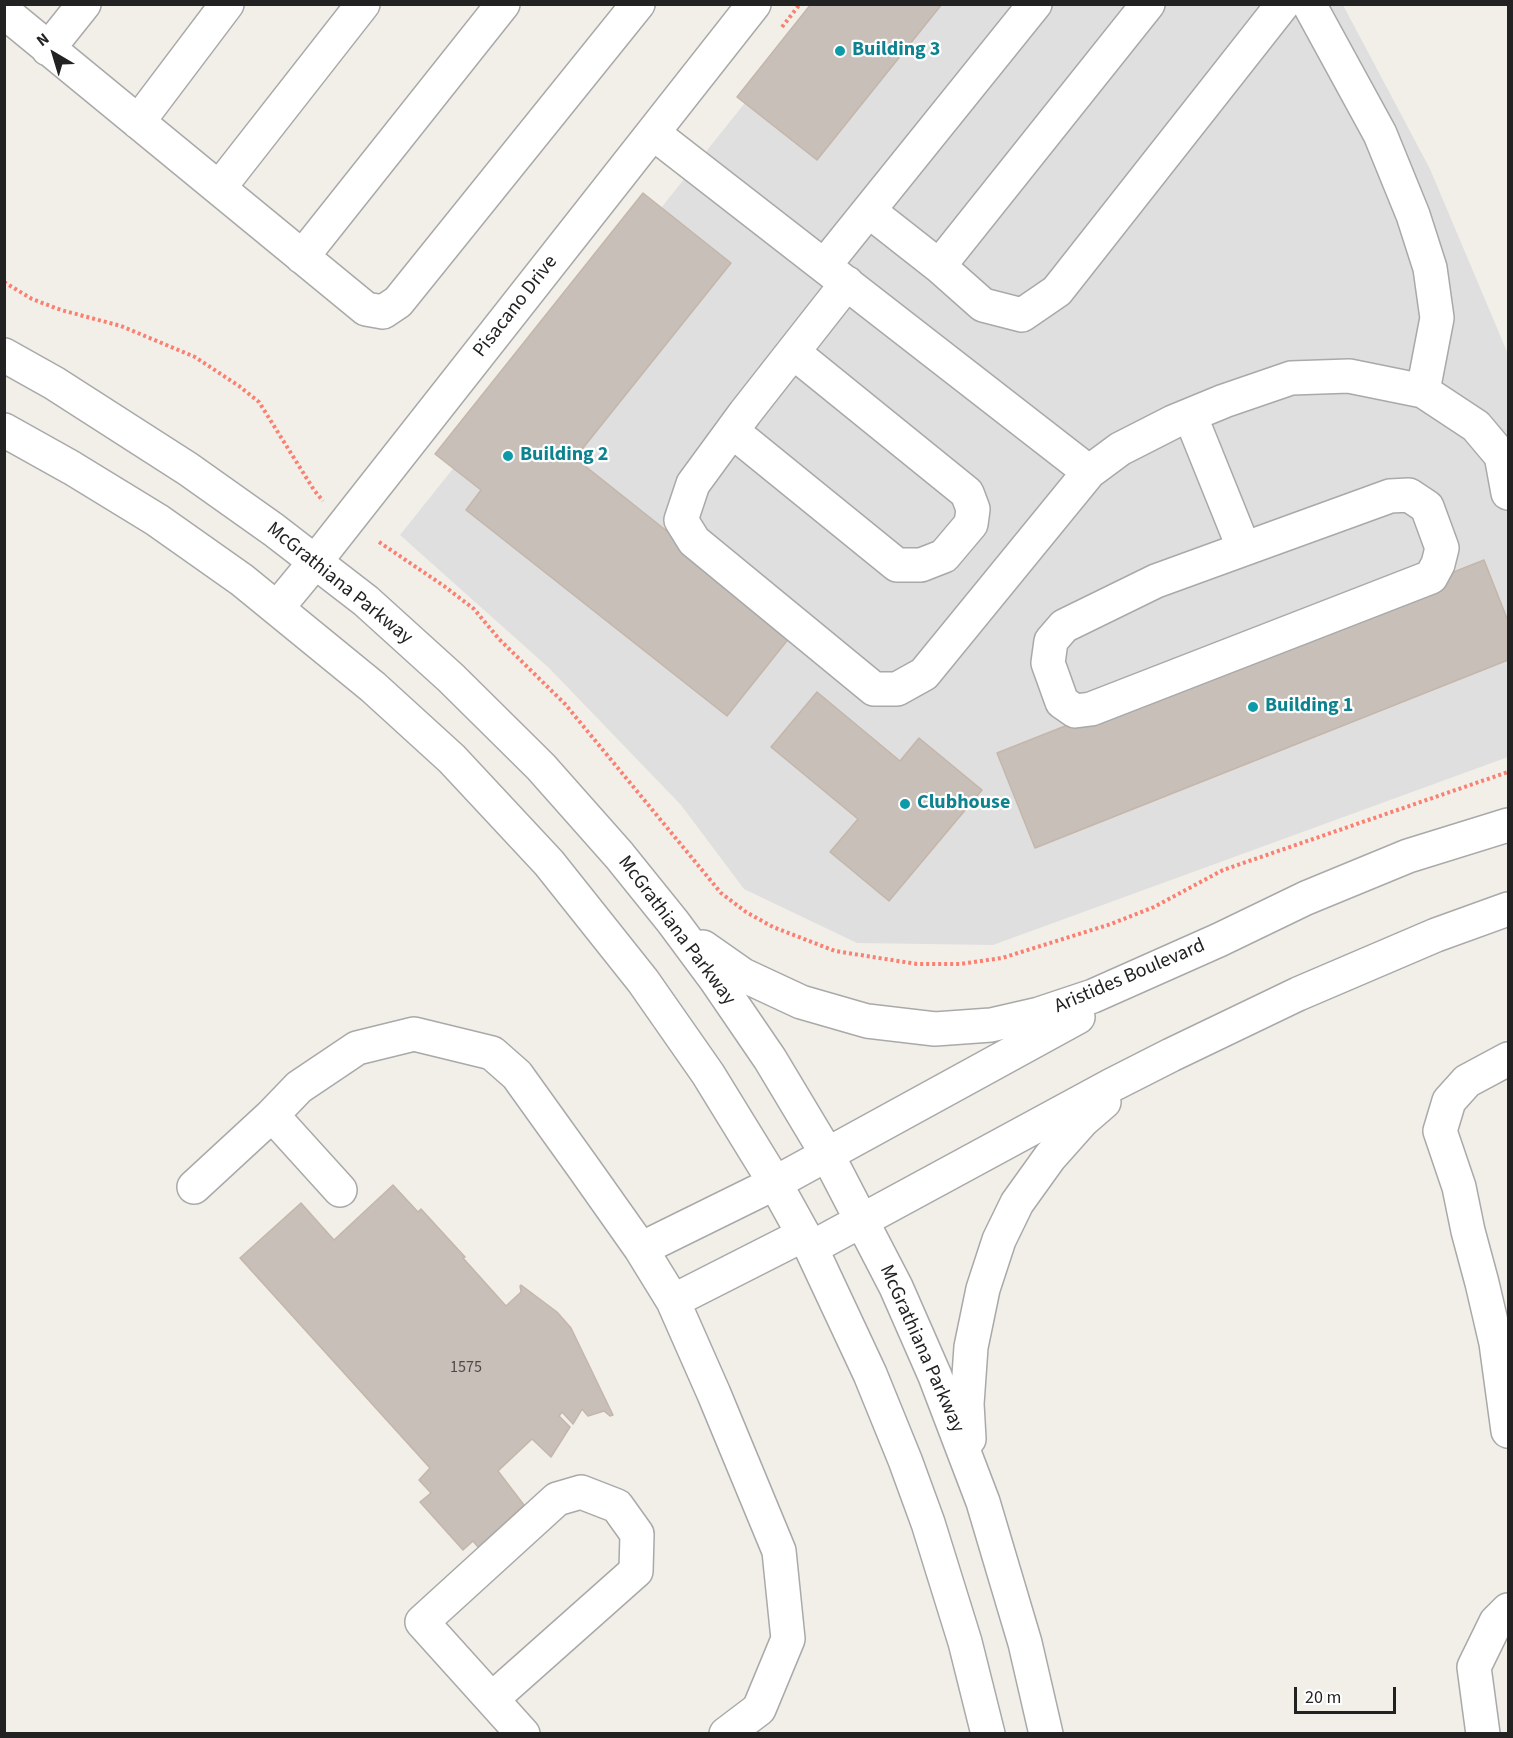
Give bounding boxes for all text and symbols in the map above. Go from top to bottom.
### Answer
north arrow [24,24,84,84]
text: N [32,28,54,52]
place label: Building 3 [852,39,940,63]
marker: Building 3 [833,44,847,58]
street label: Pisacano Drive [469,251,563,363]
place label: Building 2 [520,444,608,468]
marker: Building 2 [501,449,515,463]
street label: McGrathiana Parkway [261,518,417,650]
place label: Building 1 [1265,695,1353,719]
marker: Building 1 [1246,700,1260,714]
place label: Clubhouse [917,792,1010,816]
marker: Clubhouse [898,797,912,811]
street label: McGrathiana Parkway [612,852,740,1010]
street label: Aristides Boulevard [1051,934,1209,1020]
street label: McGrathiana Parkway [873,1261,969,1437]
house number: 1575 [450,1358,482,1378]
scale bar [1297,1675,1399,1713]
text: 20 m [1305,1685,1341,1710]

